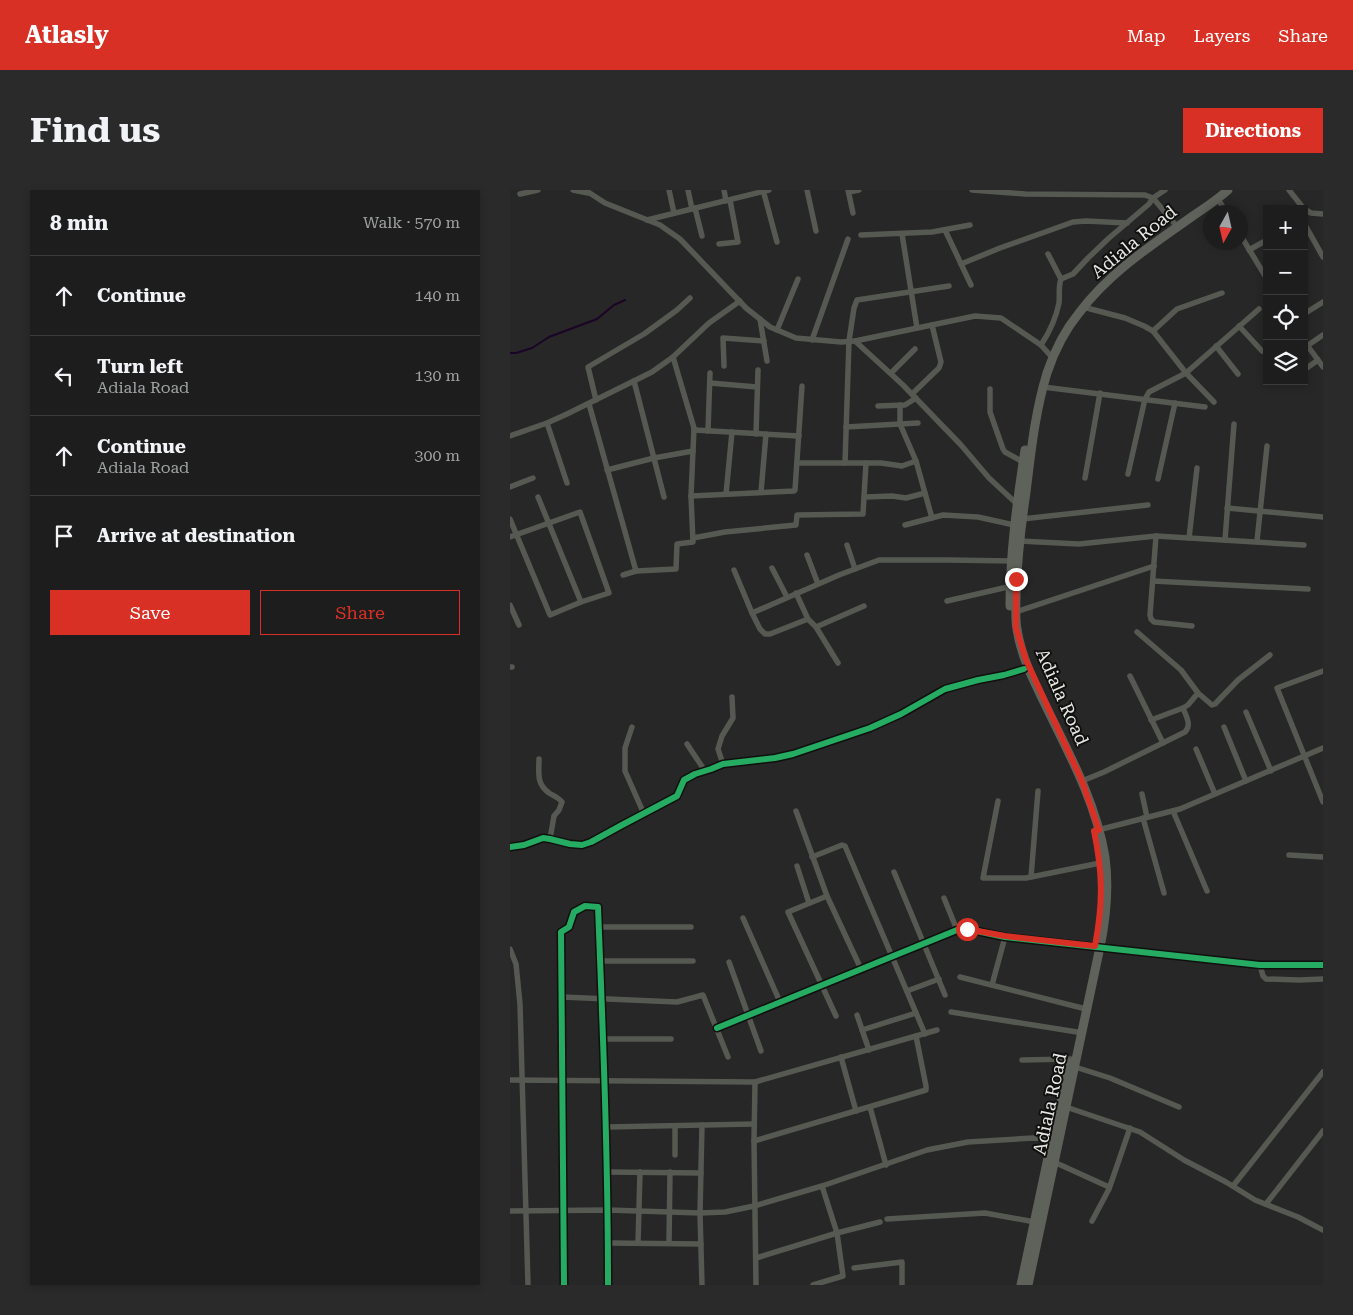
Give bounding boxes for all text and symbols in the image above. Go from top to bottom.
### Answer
text: Atlasly [25,21,109,49]
text: Map [1127,25,1166,46]
text: Layers [1194,25,1250,46]
text: Share [1278,25,1328,46]
button: Directions [1183,108,1323,153]
text: Find us [30,110,160,151]
street label: Adiala Road [1087,201,1181,282]
north arrow [1203,205,1248,250]
map controls [1263,205,1308,385]
button: + [1263,205,1308,250]
text: 8 min [50,211,108,235]
text: Walk · 570 m [363,213,460,232]
button: − [1263,250,1308,295]
icon: ahead [50,282,78,310]
text: Continue [97,284,186,307]
text: 140 m [414,286,460,305]
button: locate [1263,295,1308,340]
button: layers [1263,340,1308,385]
text: Turn left [97,355,183,378]
icon: left [50,362,78,390]
text: 130 m [414,366,460,385]
text: Adiala Road [97,378,189,397]
text: Continue [97,435,186,458]
icon: ahead [50,442,78,470]
text: 300 m [414,446,460,465]
text: Adiala Road [97,458,189,477]
icon: arrive [50,522,78,550]
text: Arrive at destination [97,524,295,547]
route end [1005,568,1028,591]
button: Save [50,590,250,635]
button: Share [260,590,460,635]
street label: Adiala Road [1032,645,1093,749]
route start [956,918,979,941]
street label: Adiala Road [1028,1051,1071,1157]

